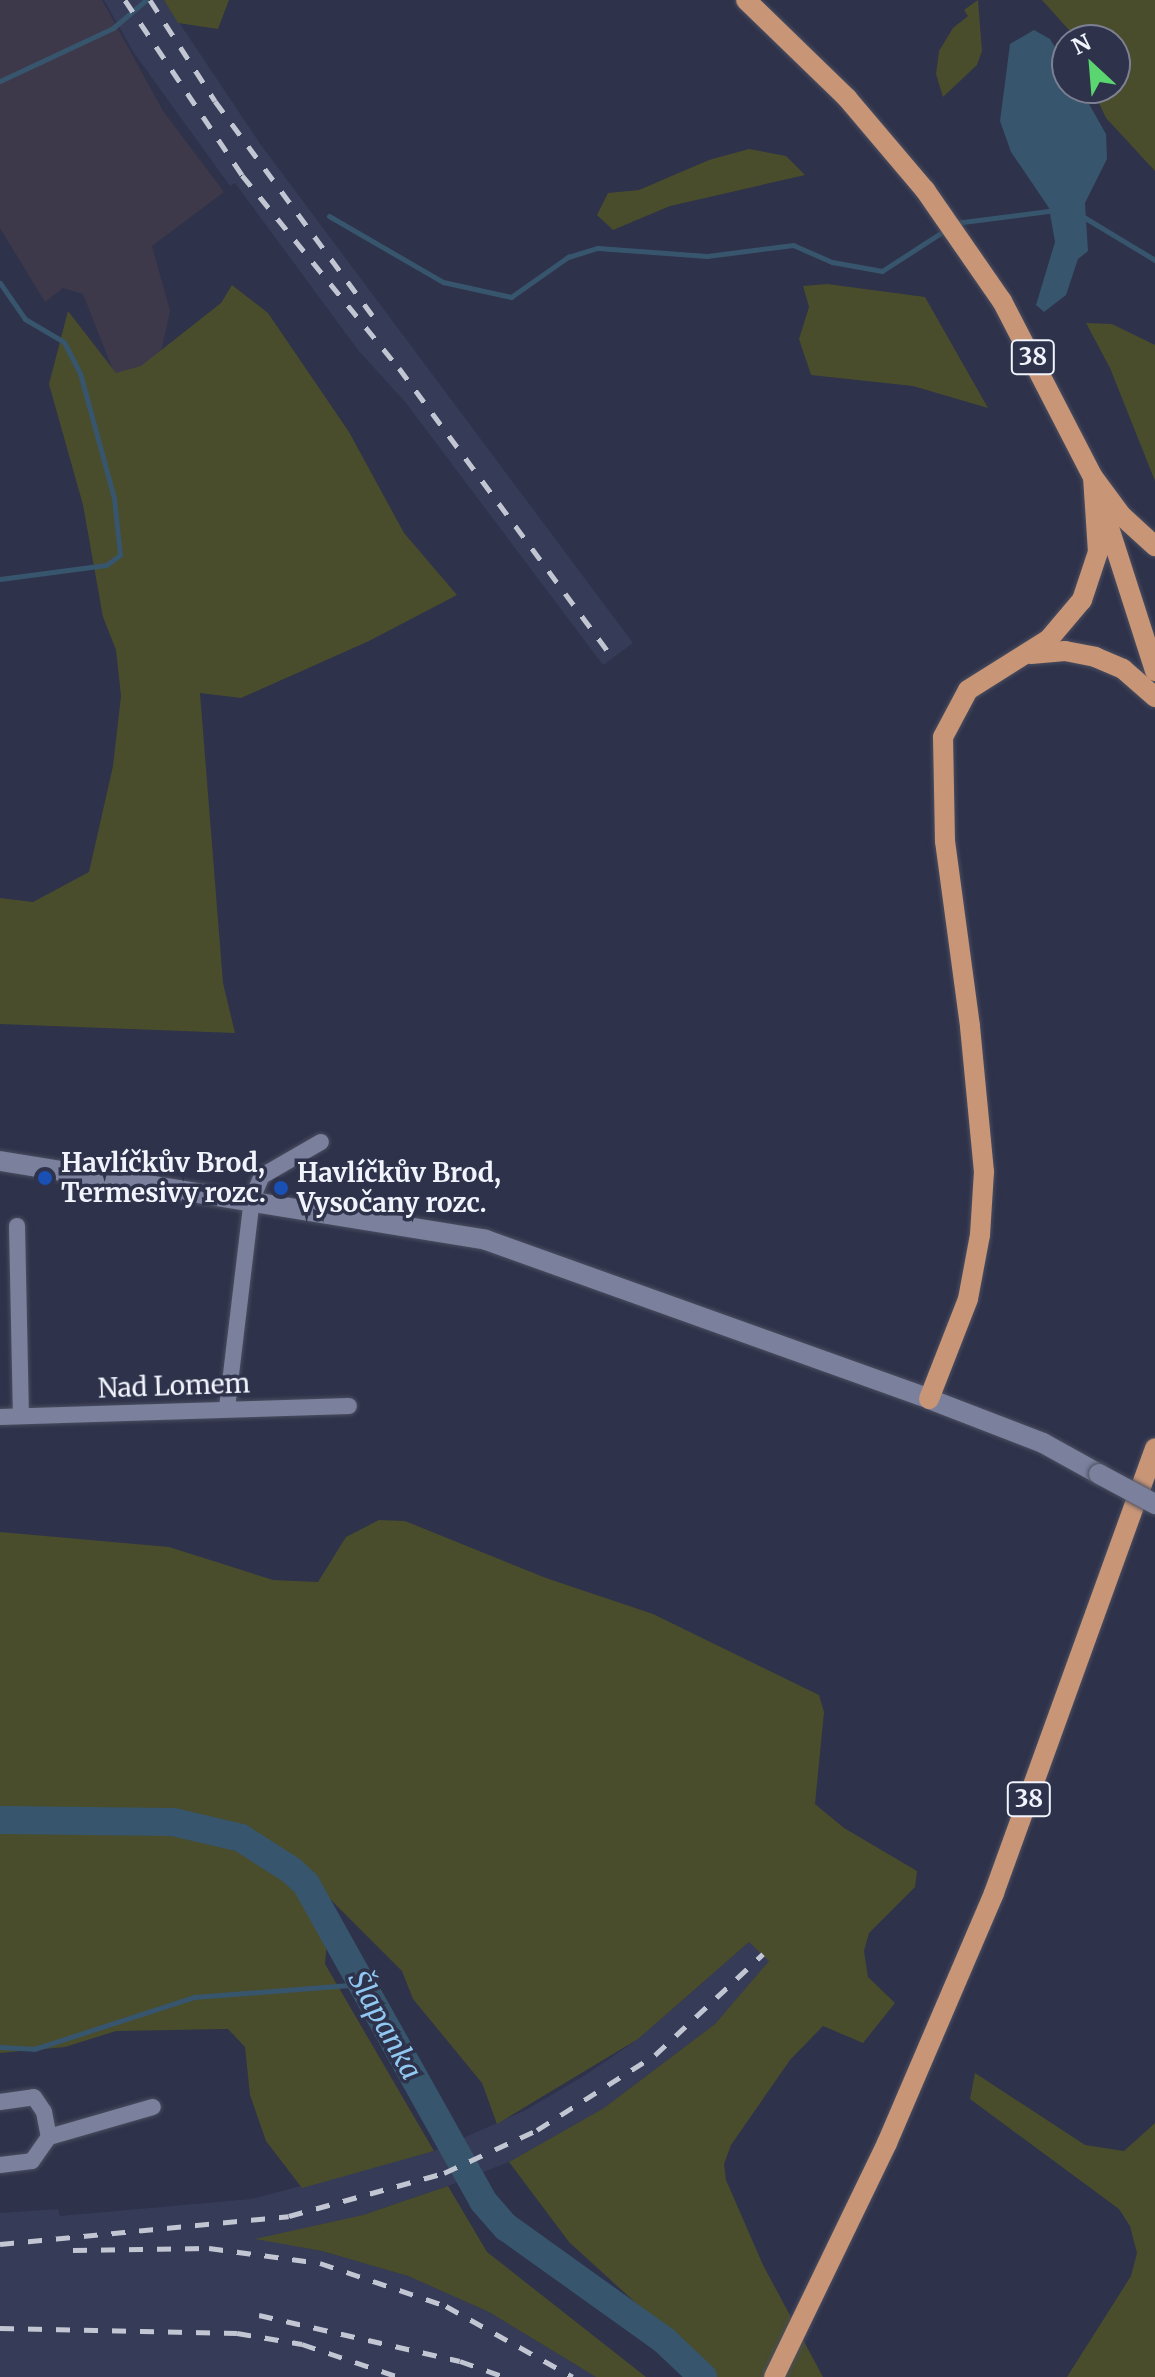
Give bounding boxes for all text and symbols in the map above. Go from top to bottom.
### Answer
north arrow [1051,24,1131,104]
text: N [1067,28,1095,61]
road number: 38 [1009,337,1057,377]
place label: Havlíčkův Brod, Termesivy rozc. [61,1147,266,1208]
place label: Havlíčkův Brod, Vysočany rozc. [297,1157,501,1218]
marker: Havlíčkův Brod, Termesivy rozc. [36,1169,54,1187]
marker: Havlíčkův Brod, Vysočany rozc. [272,1179,290,1197]
street label: Nad Lomem [97,1368,251,1404]
road number: 38 [1005,1779,1053,1819]
water label: Šlapanka [341,1965,429,2085]

